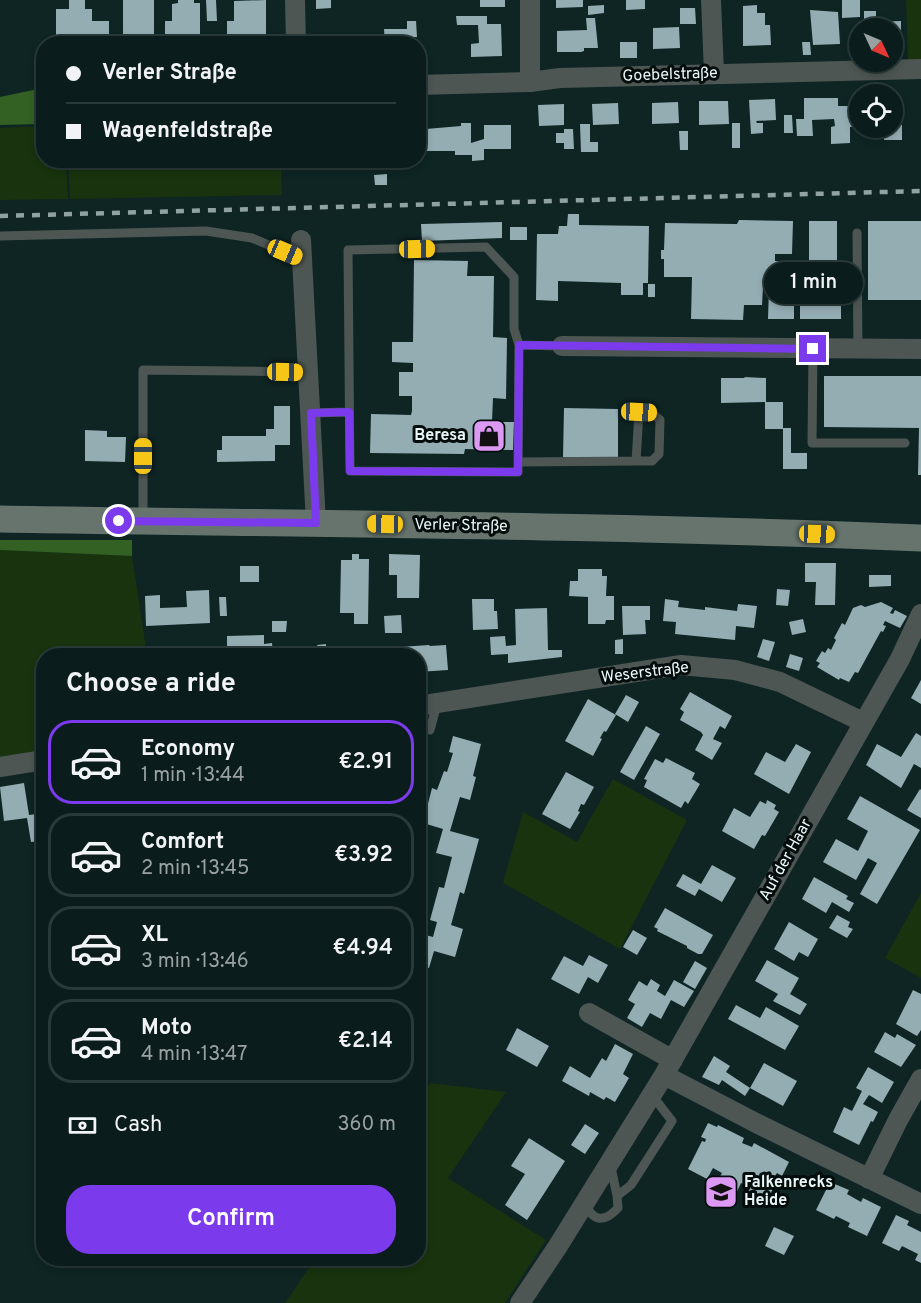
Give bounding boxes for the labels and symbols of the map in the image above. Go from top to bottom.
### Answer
north arrow [849,18,903,72]
street label: Goebelstraße [622,63,718,87]
car [265,237,305,267]
car [399,240,435,258]
callout: 1 min [764,262,862,304]
route end [799,335,826,362]
car [267,363,303,381]
car [621,402,657,422]
shop icon: Beresa [471,418,507,454]
place label: Beresa [414,426,466,446]
car [134,438,152,474]
route start [105,507,132,534]
car [367,515,403,533]
street label: Verler Straße [414,515,508,537]
car [799,524,835,544]
street label: Weserstraße [600,658,690,688]
street label: Auf der Haar [755,815,817,905]
place label: Falkenrecks Heide [744,1173,833,1211]
school or university icon: Falkenrecks Heide [703,1174,739,1210]

